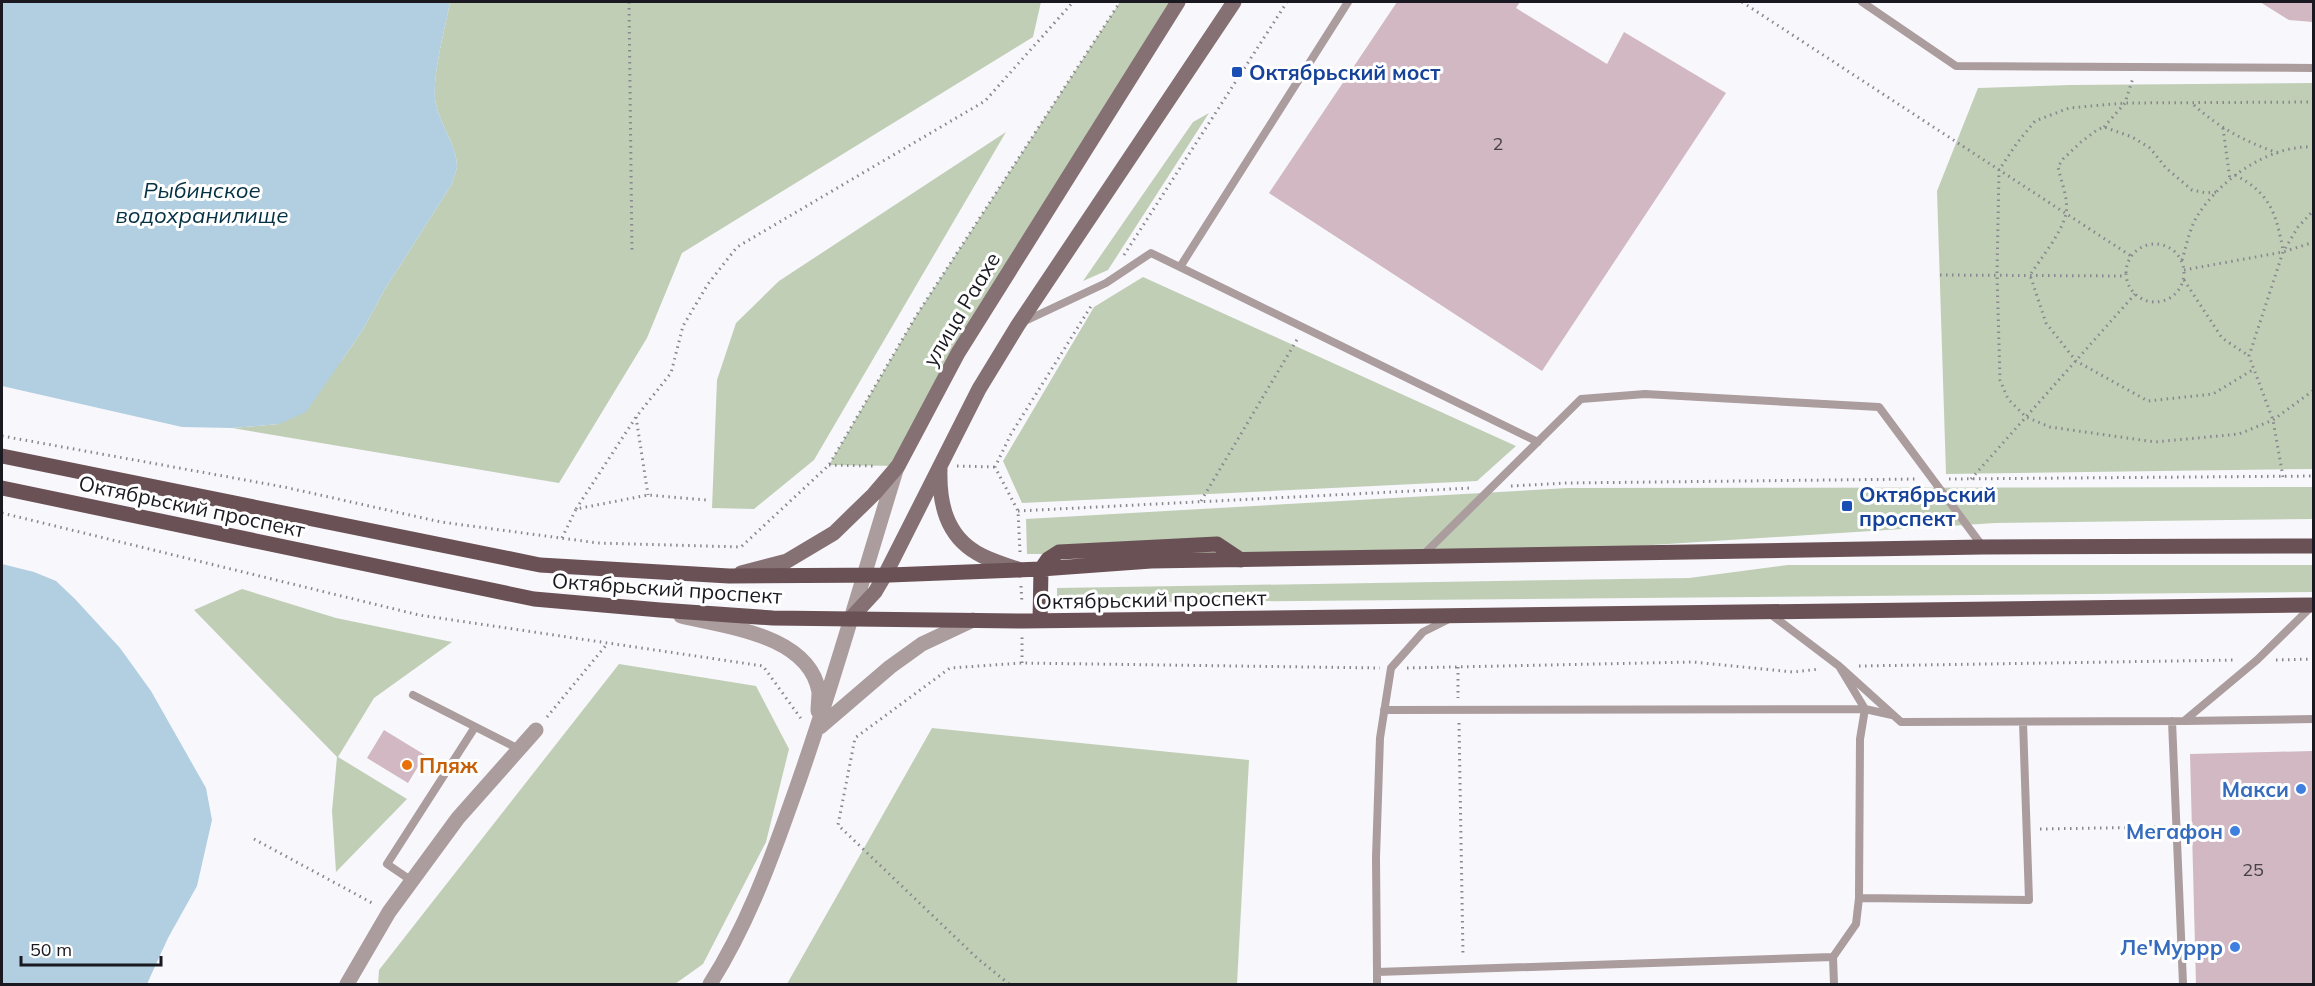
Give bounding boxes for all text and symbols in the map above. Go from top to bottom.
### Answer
place label: Октябрьский мост [1249,59,1441,85]
marker: Октябрьский мост [1230,65,1244,79]
house number: 2 [1493,132,1503,155]
water label: Рыбинское водохранилище [116,176,288,229]
street label: улица Раахе [917,247,1005,371]
street label: Октябрьский проспект [77,469,308,543]
place label: Октябрьский проспект [1859,481,1996,531]
marker: Октябрьский проспект [1840,499,1854,513]
street label: Октябрьский проспект [551,567,783,609]
street label: Октябрьский проспект [1035,584,1267,614]
place label: Пляж [419,752,478,778]
marker: Пляж [400,758,414,772]
place label: Макси [2222,776,2289,802]
marker: Макси [2294,782,2308,796]
place label: Мегафон [2126,818,2223,844]
marker: Мегафон [2228,824,2242,838]
house number: 25 [2242,858,2264,881]
scale bar [21,929,160,967]
place label: Ле'Муррр [2120,934,2223,960]
text: 50 m [30,938,72,961]
marker: Ле'Муррр [2228,940,2242,954]

